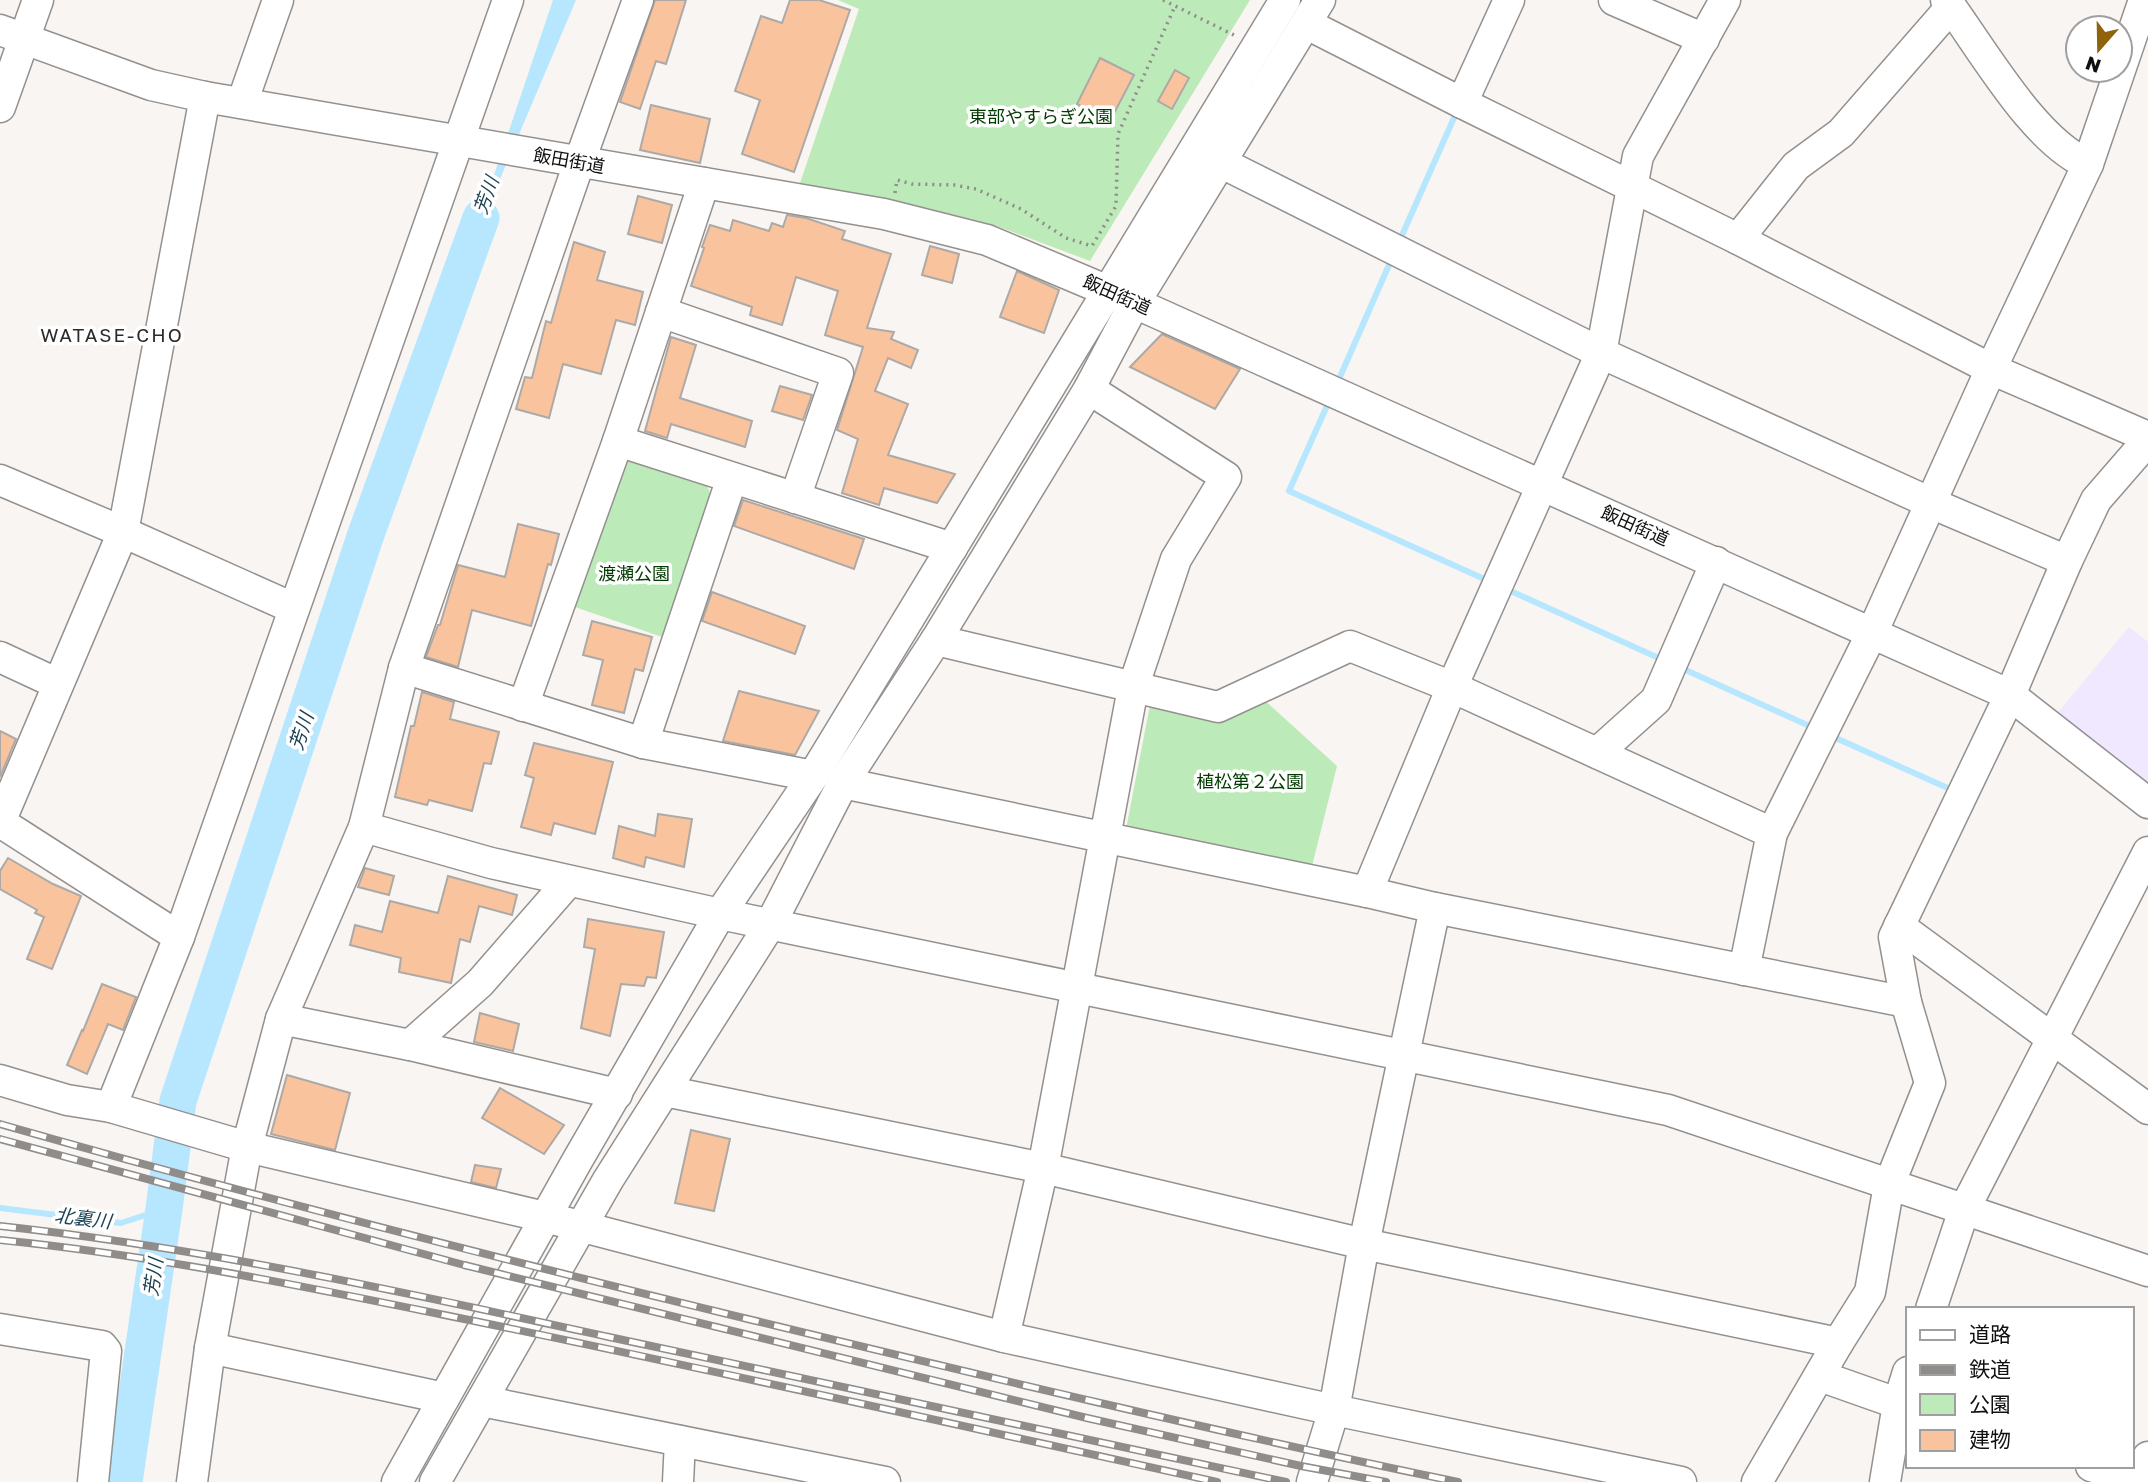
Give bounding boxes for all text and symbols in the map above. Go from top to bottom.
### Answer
north arrow [2064,14,2134,84]
text: N [2082,52,2104,79]
park label: 東部やすらぎ公園 [969,105,1113,127]
street label: 飯田街道 [532,143,607,177]
water label: 芳川 [468,171,504,217]
street label: 飯田街道 [1080,269,1155,319]
district label: WATASE-CHO [40,323,184,346]
street label: 飯田街道 [1598,500,1673,550]
park label: 渡瀬公園 [598,562,670,584]
water label: 芳川 [284,707,318,752]
park label: 植松第２公園 [1196,770,1304,792]
water label: 北裏川 [53,1203,115,1233]
water label: 芳川 [138,1255,167,1297]
legend [1906,1307,2134,1468]
text: 道路 [1969,1321,2011,1347]
text: 鉄道 [1969,1356,2011,1382]
text: 公園 [1969,1391,2011,1417]
text: 建物 [1969,1426,2011,1452]

